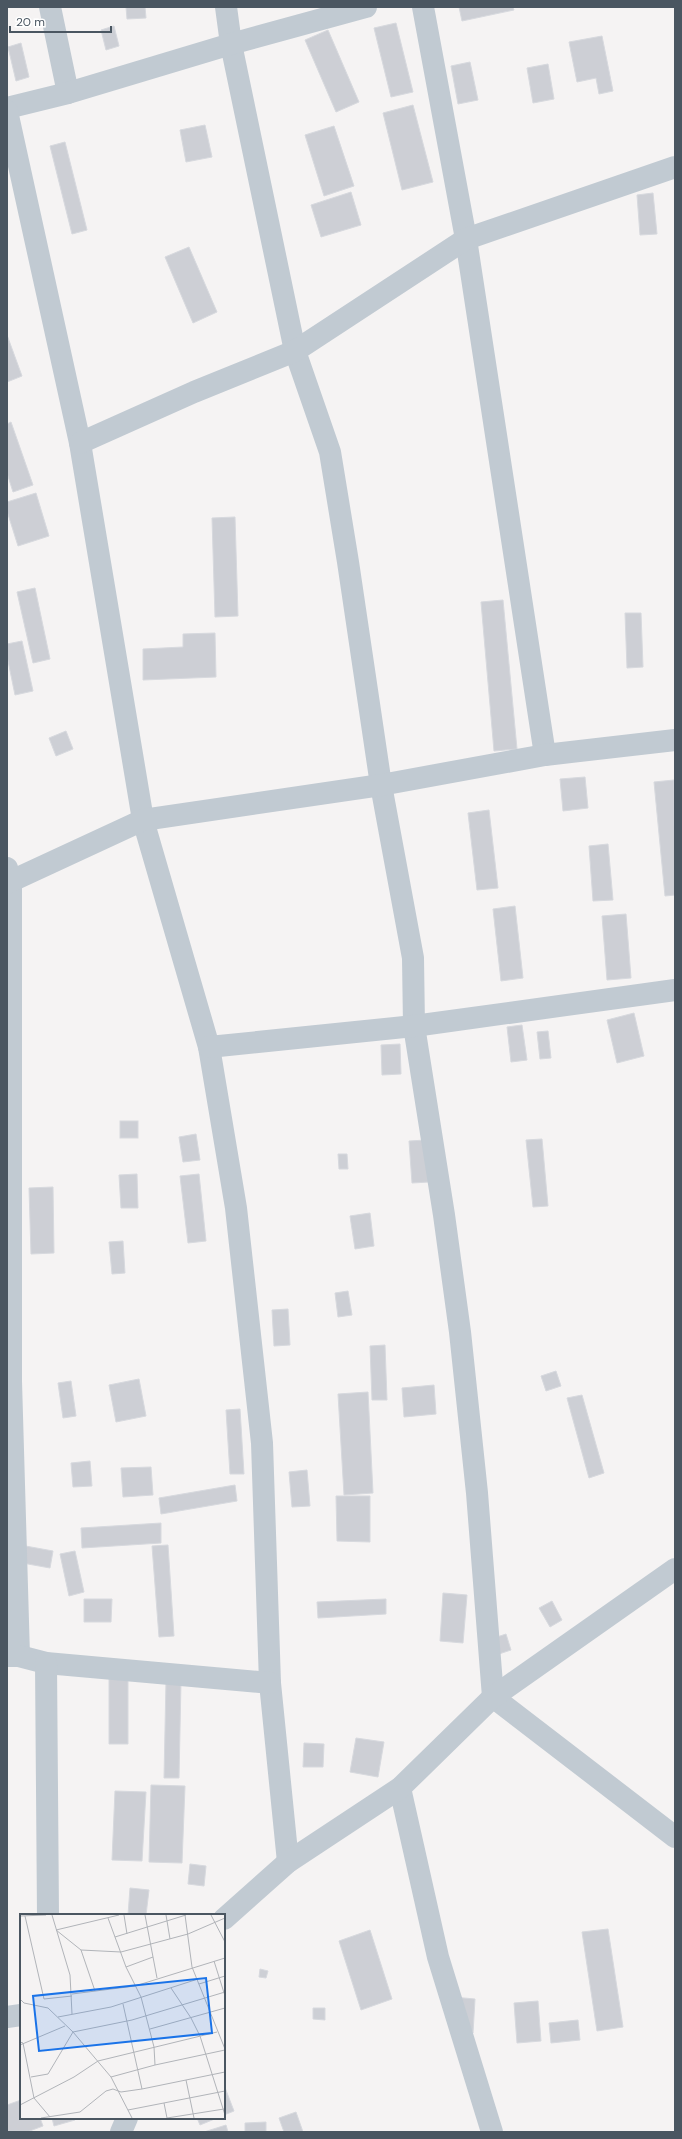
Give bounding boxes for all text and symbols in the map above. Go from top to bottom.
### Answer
scale bar [10,8,111,34]
text: 20 m [16,14,45,30]
inset map [20,1914,225,2119]

